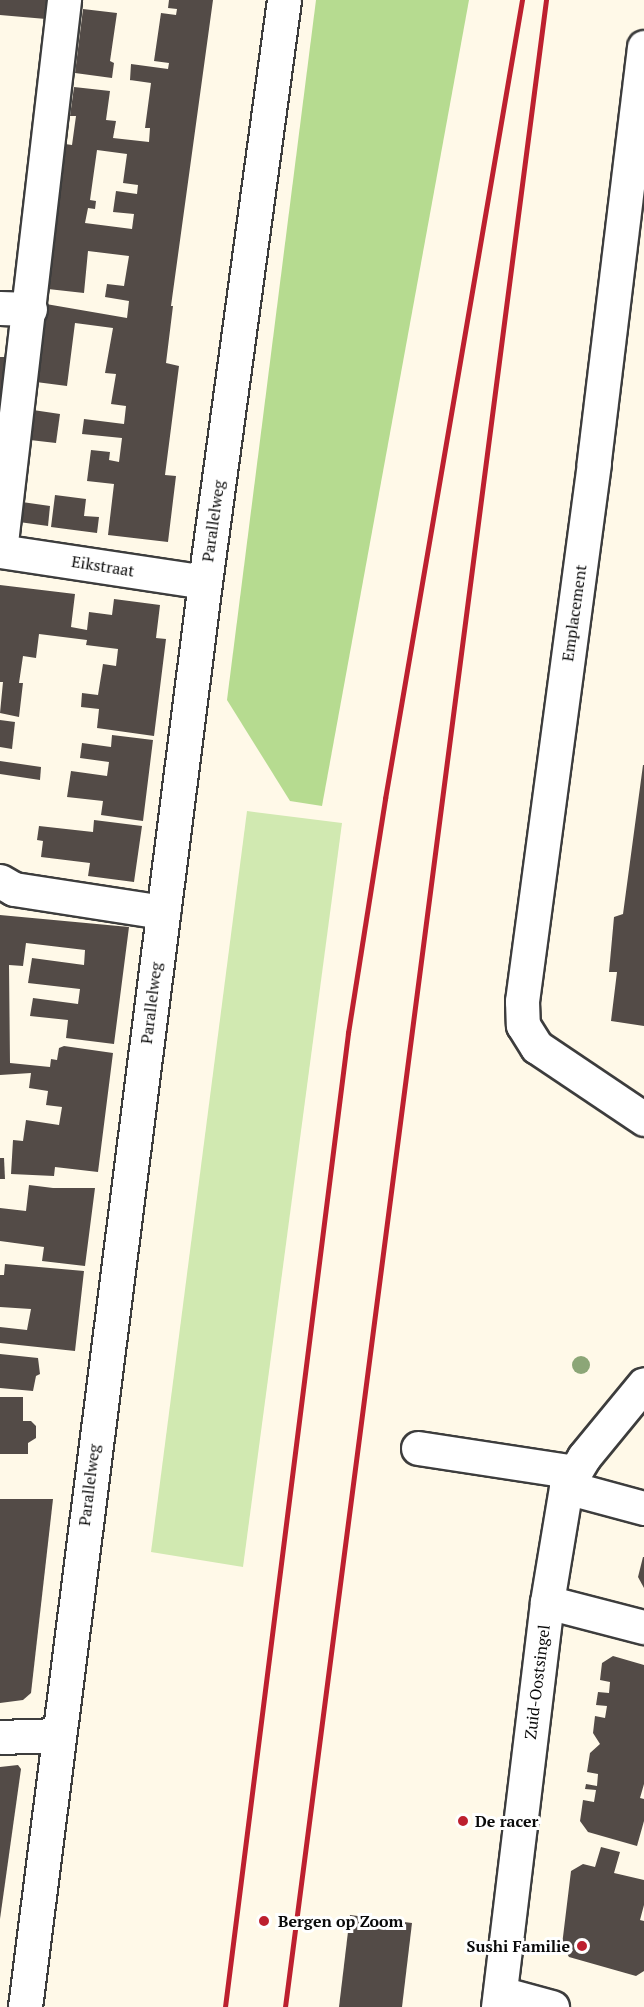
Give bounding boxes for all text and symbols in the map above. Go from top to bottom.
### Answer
street label: Parallelweg [198,479,228,563]
street label: Eikstraat [70,552,136,580]
street label: Emplacement [558,563,590,663]
street label: Parallelweg [136,961,166,1045]
street label: Parallelweg [74,1443,104,1527]
street label: Zuid-Oostsingel [520,1624,554,1740]
place label: De racer [475,1811,538,1831]
marker: De racer [456,1814,470,1828]
place label: Bergen op Zoom [278,1911,403,1931]
marker: Bergen op Zoom [255,1912,273,1930]
place label: Sushi Familie [467,1936,570,1956]
marker: Sushi Familie [575,1939,589,1953]

